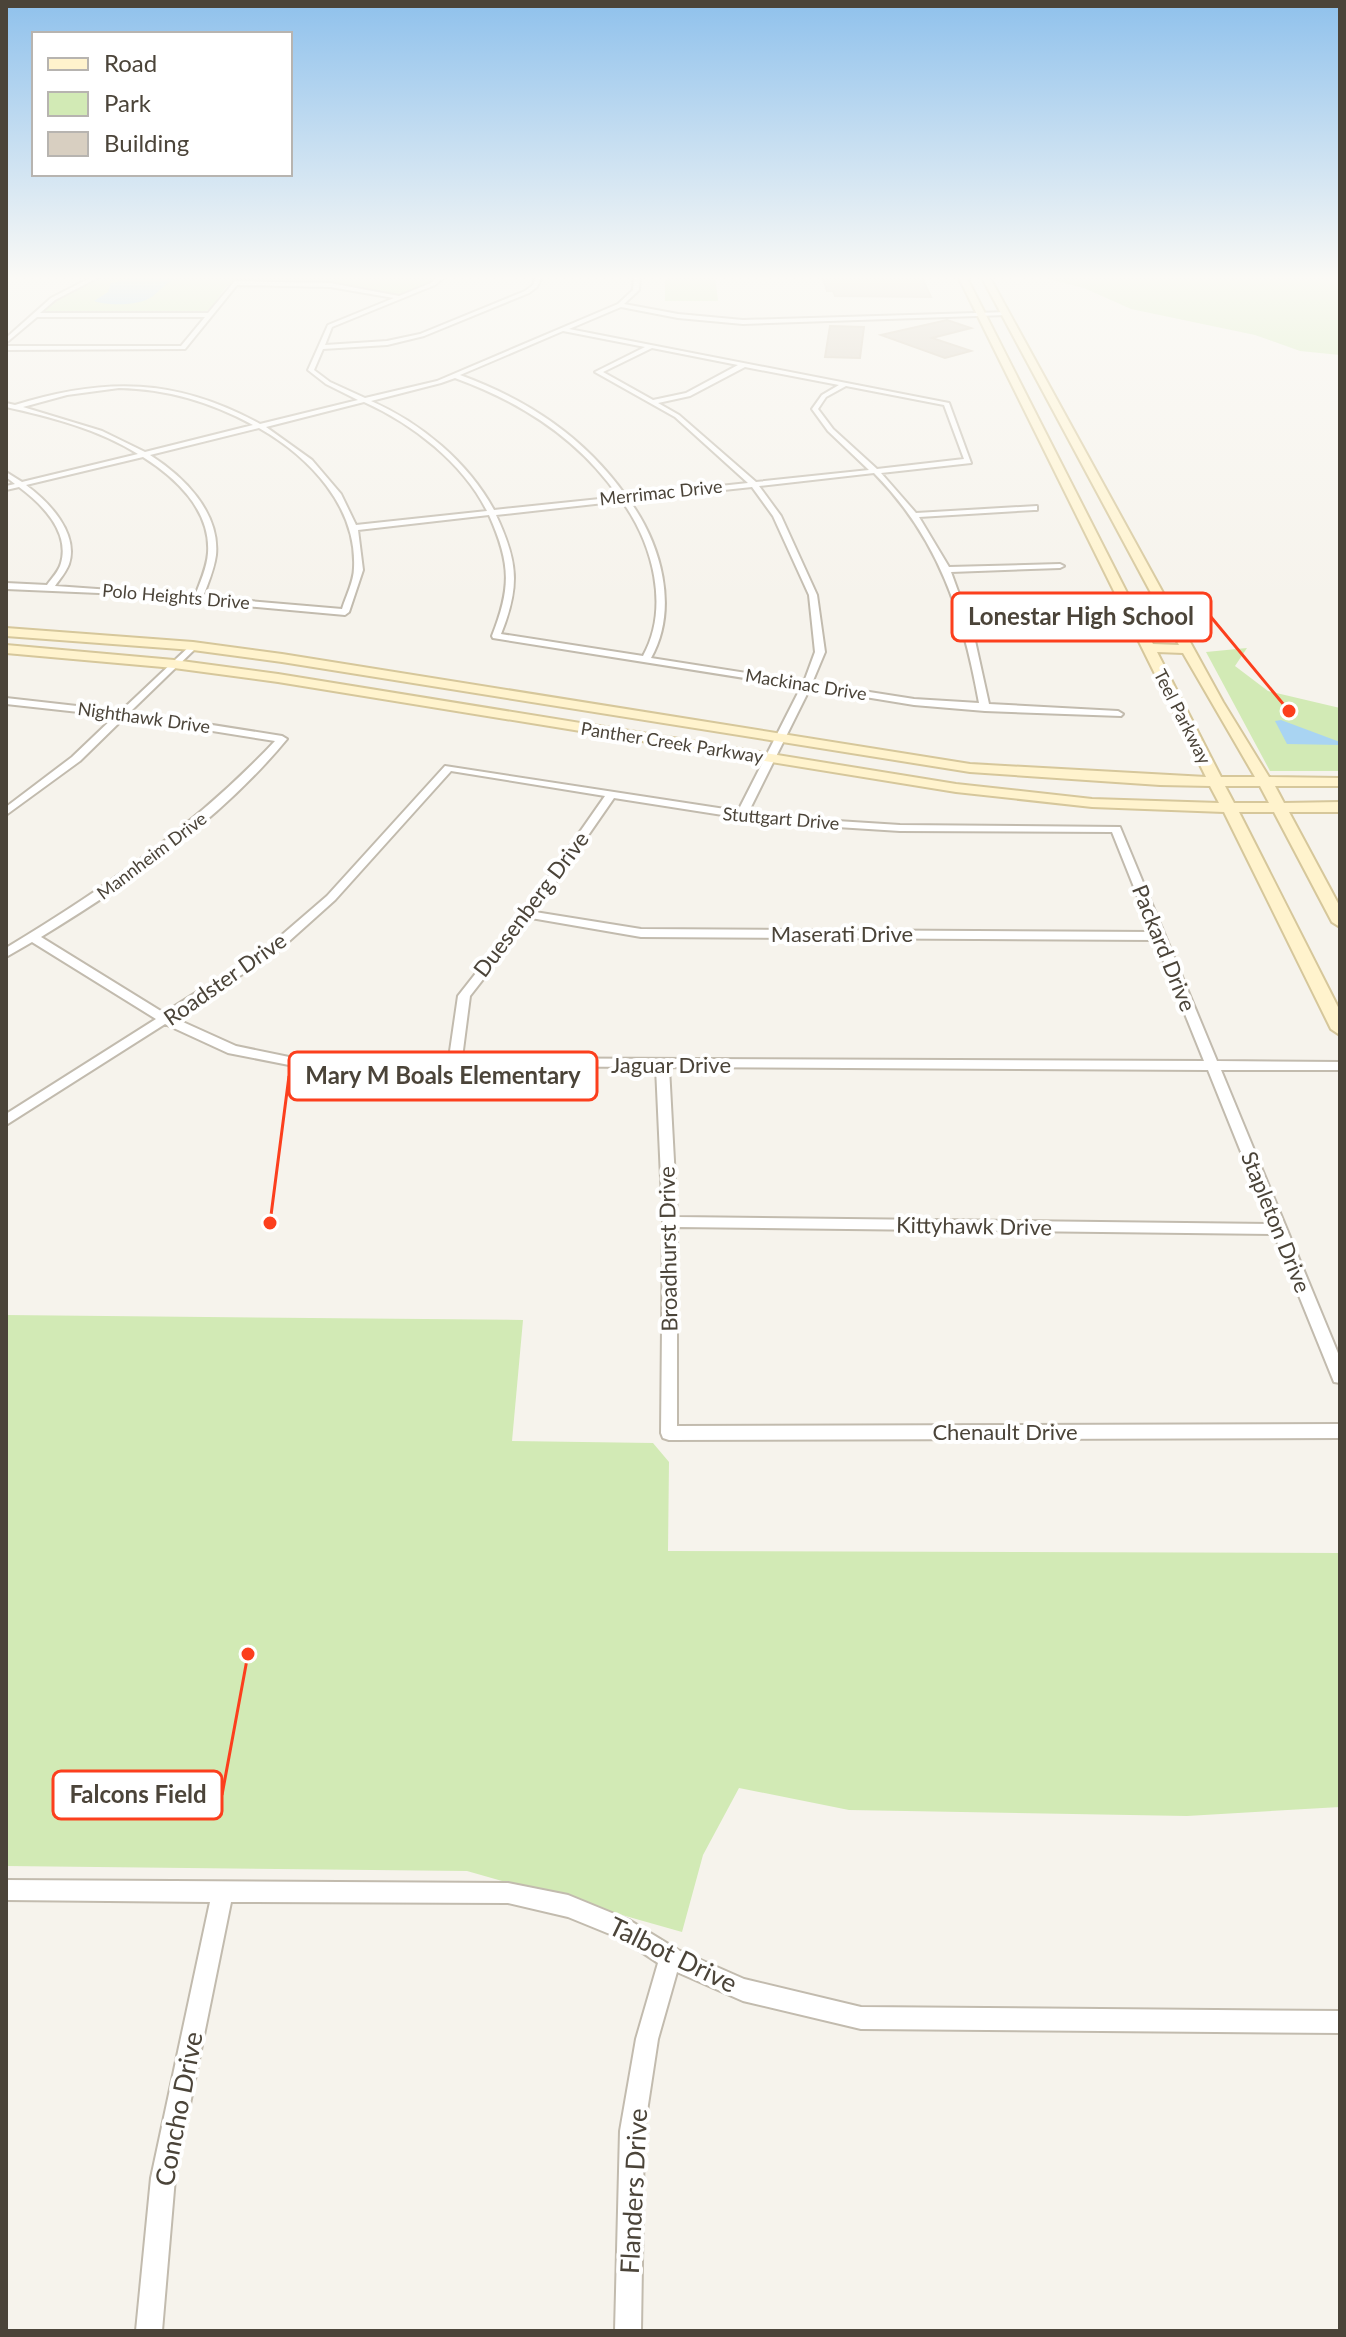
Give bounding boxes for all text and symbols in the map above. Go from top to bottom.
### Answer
legend [32,32,292,176]
text: Road [104,48,157,77]
text: Park [104,88,152,117]
text: Building [104,128,189,157]
street label: Merrimac Drive [598,475,723,509]
street label: Polo Heights Drive [101,579,251,613]
callout: Lonestar High School [952,593,1211,641]
text: Lonestar High School [968,601,1194,630]
street label: Mackinac Drive [744,664,868,704]
street label: Teel Parkway [1150,665,1217,768]
street label: Nighthawk Drive [77,697,212,737]
street label: Panther Creek Parkway [579,717,766,767]
street label: Stuttgart Drive [722,802,840,834]
street label: Mannheim Drive [92,807,211,904]
street label: Duesenberg Drive [467,826,594,982]
street label: Packard Drive [1127,880,1202,1015]
street label: Maserati Drive [771,920,913,947]
street label: Roadster Drive [158,926,291,1031]
street label: Jaguar Drive [611,1051,731,1078]
callout: Mary M Boals Elementary [289,1052,597,1100]
text: Mary M Boals Elementary [305,1060,581,1089]
street label: Stapleton Drive [1236,1147,1317,1296]
street label: Broadhurst Drive [653,1166,682,1332]
street label: Kittyhawk Drive [896,1211,1052,1240]
street label: Chenault Drive [932,1418,1078,1445]
callout: Falcons Field [53,1771,222,1819]
text: Falcons Field [69,1779,207,1808]
street label: Talbot Drive [604,1909,743,1999]
street label: Concho Drive [147,2029,209,2189]
street label: Flanders Drive [613,2107,653,2274]

